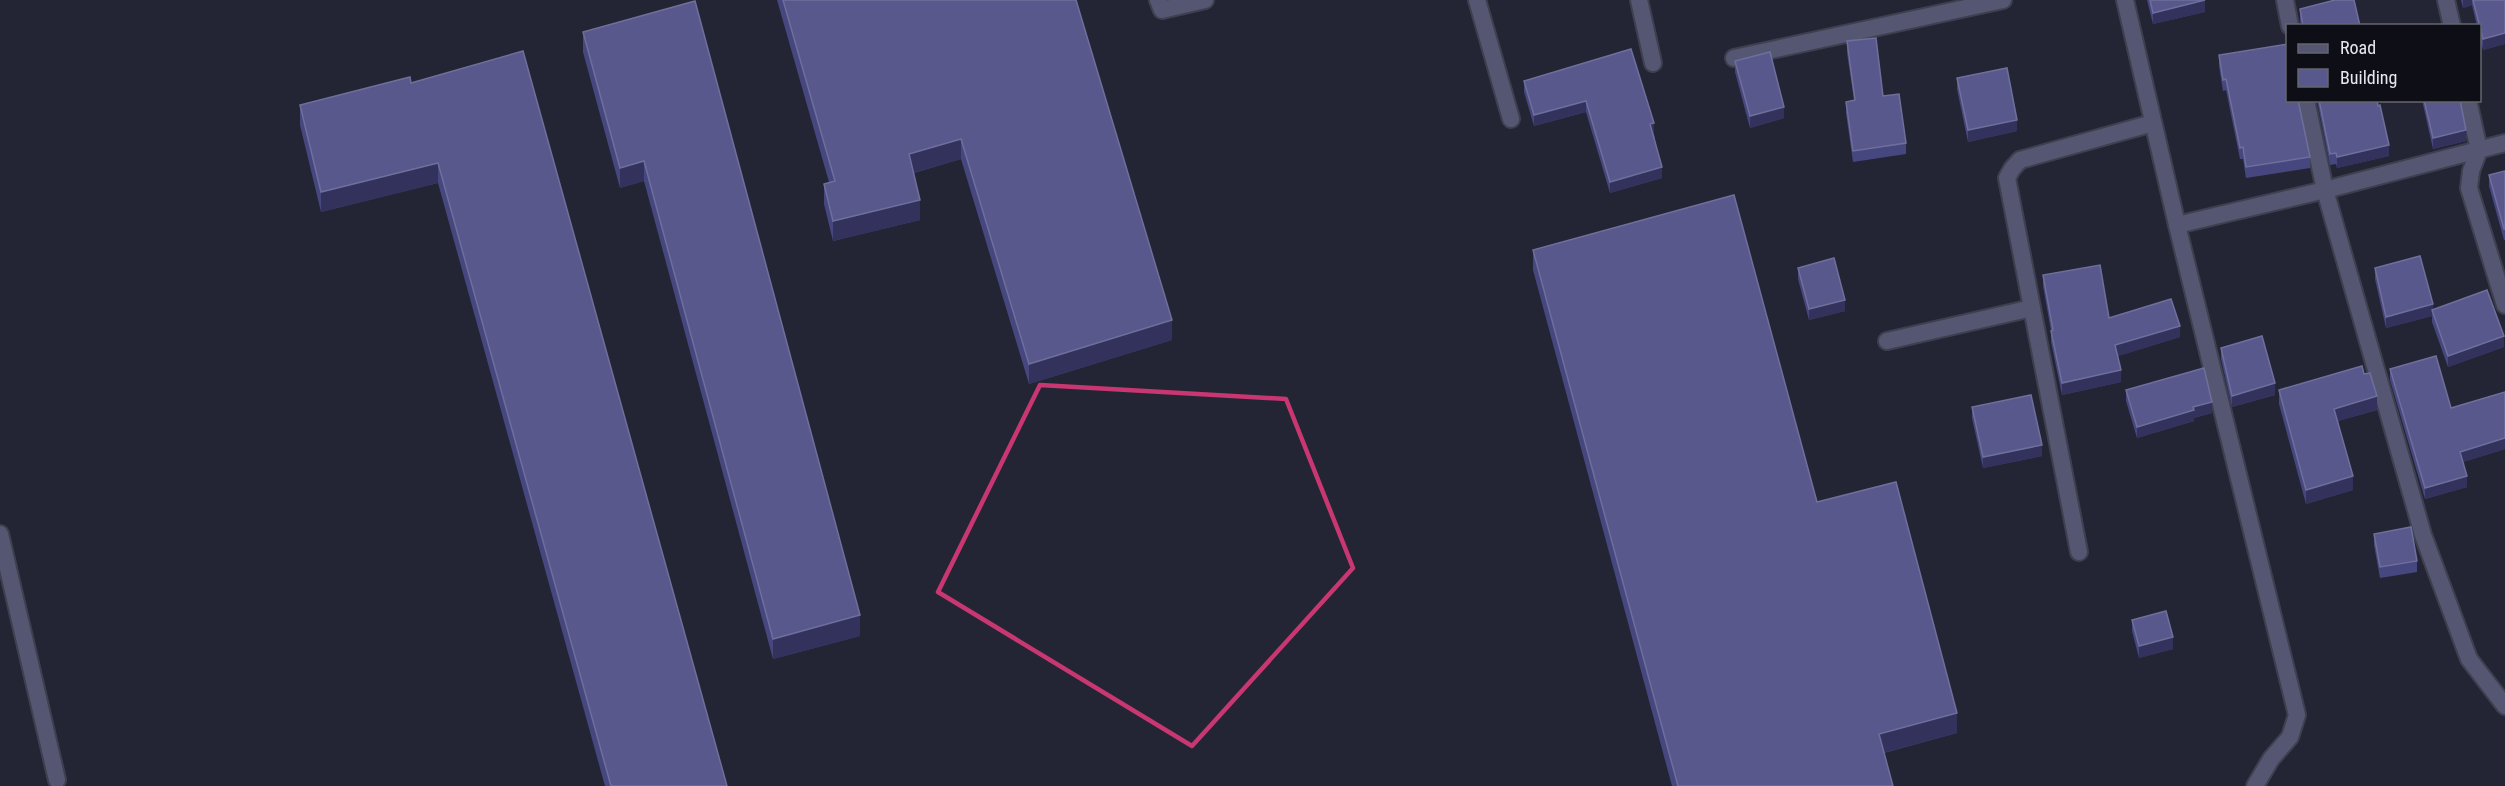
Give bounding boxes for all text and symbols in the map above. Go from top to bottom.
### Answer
legend [2286,24,2481,102]
text: Road [2340,37,2376,58]
text: Building [2340,67,2397,88]

